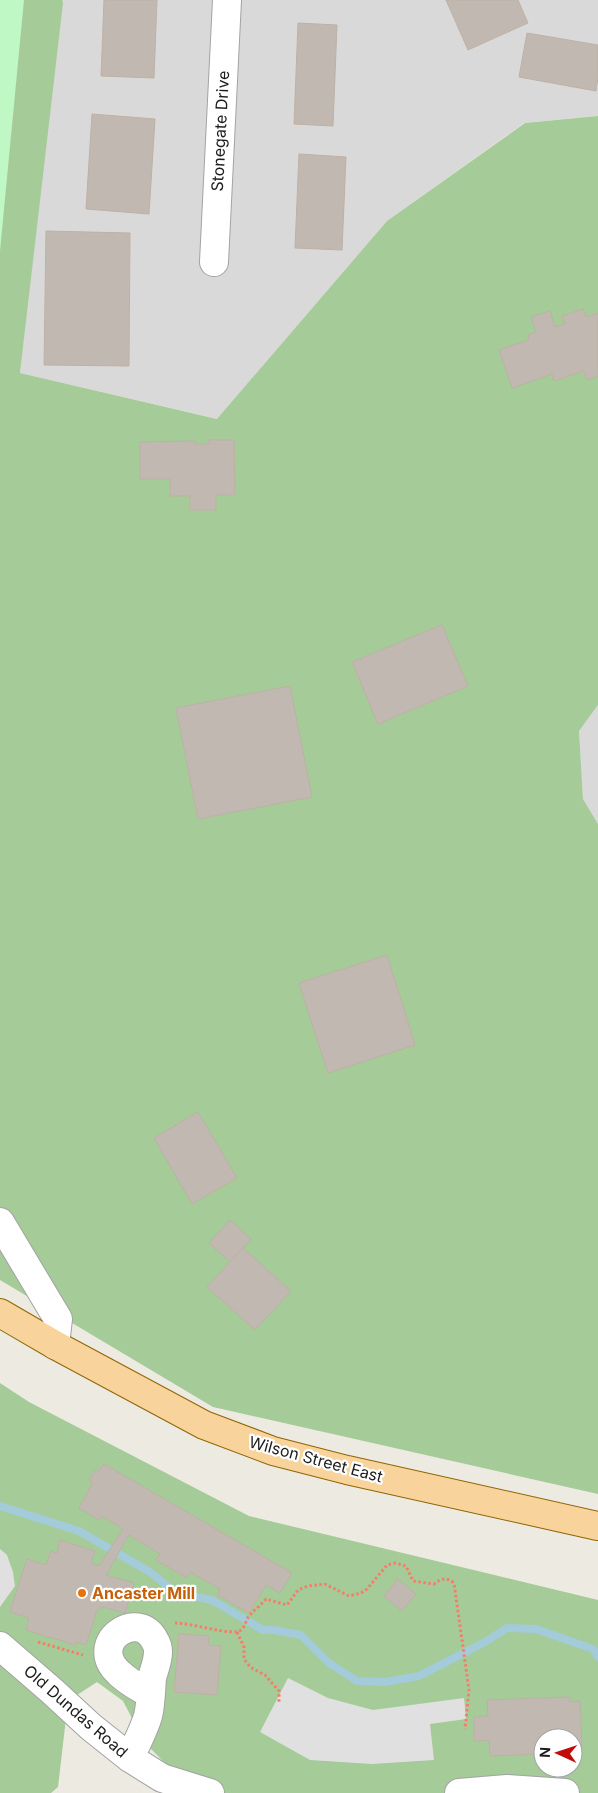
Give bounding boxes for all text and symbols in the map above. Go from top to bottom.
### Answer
street label: Stonegate Drive [207,70,233,192]
street label: Wilson Street East [247,1432,385,1486]
place label: Ancaster Mill [92,1583,195,1603]
marker: Ancaster Mill [76,1587,88,1599]
street label: Old Dundas Road [20,1660,132,1762]
north arrow [533,1728,583,1778]
text: N [536,1747,553,1758]

